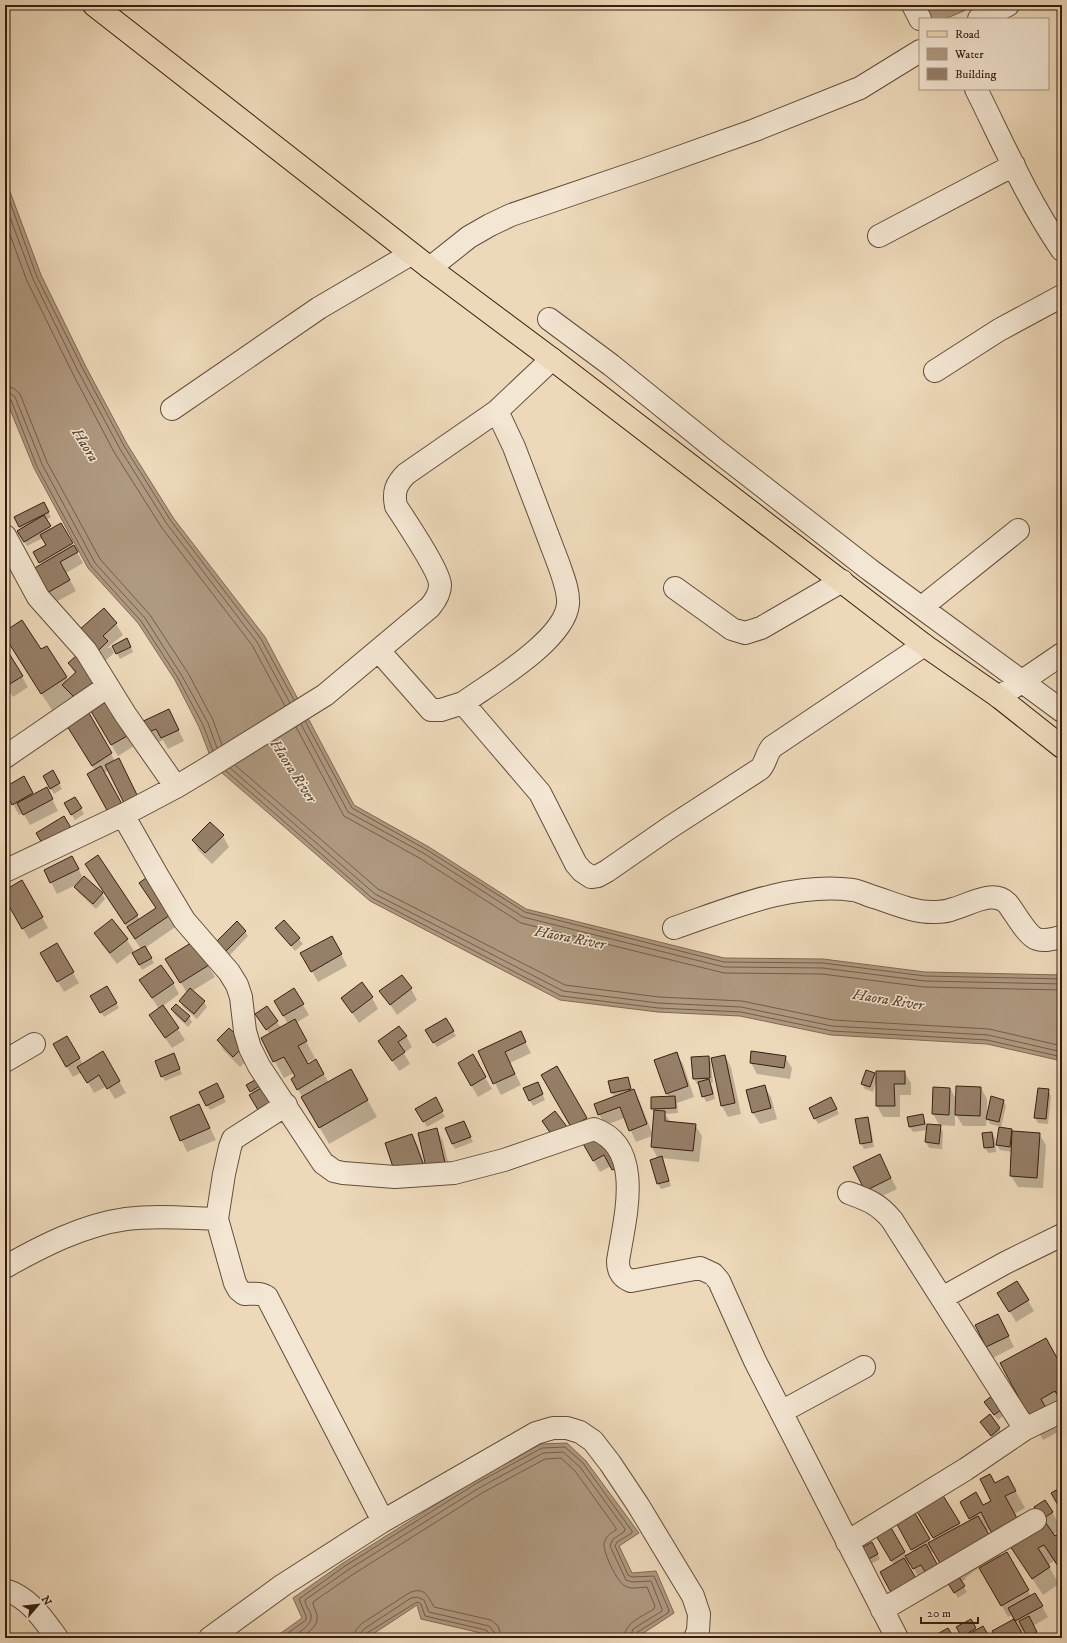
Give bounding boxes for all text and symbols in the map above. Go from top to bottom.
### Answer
legend [919,18,1049,90]
text: Road [955,27,980,42]
text: Water [954,47,984,62]
text: Building [955,67,996,82]
water label: Haora [67,423,103,466]
water label: Haora River [265,735,321,808]
water label: Haora River [532,922,609,955]
water label: Haora River [850,985,927,1015]
north arrow [18,1585,58,1625]
text: N [38,1594,54,1608]
scale bar [921,1599,978,1625]
text: 20 m [927,1606,951,1621]

